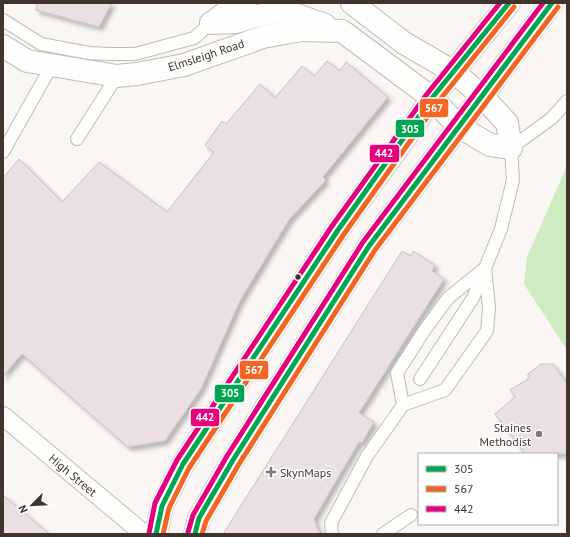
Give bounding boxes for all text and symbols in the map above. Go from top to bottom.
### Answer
street label: Elmsleigh Road [166,36,246,74]
line badge: 567 [419,98,449,118]
text: 567 [425,101,443,115]
line badge: 305 [395,119,425,138]
text: 305 [401,122,419,136]
line badge: 442 [369,144,400,163]
text: 442 [375,146,393,160]
unlabelled marker [293,272,303,282]
line badge: 567 [239,360,269,380]
text: 567 [245,363,263,377]
line badge: 305 [214,384,245,403]
text: 305 [221,386,239,400]
line badge: 442 [190,408,220,427]
text: 442 [196,410,214,424]
place label: Staines Methodist [480,420,531,449]
marker: Staines Methodist [534,429,544,439]
street label: High Street [46,451,100,499]
legend [418,453,558,525]
text: 305 [454,461,474,476]
place label: SkynMaps [280,465,331,480]
marker: SkynMaps [265,466,277,478]
text: 567 [454,481,474,496]
north arrow [12,485,52,525]
text: 442 [454,501,474,516]
text: N [15,503,31,515]

